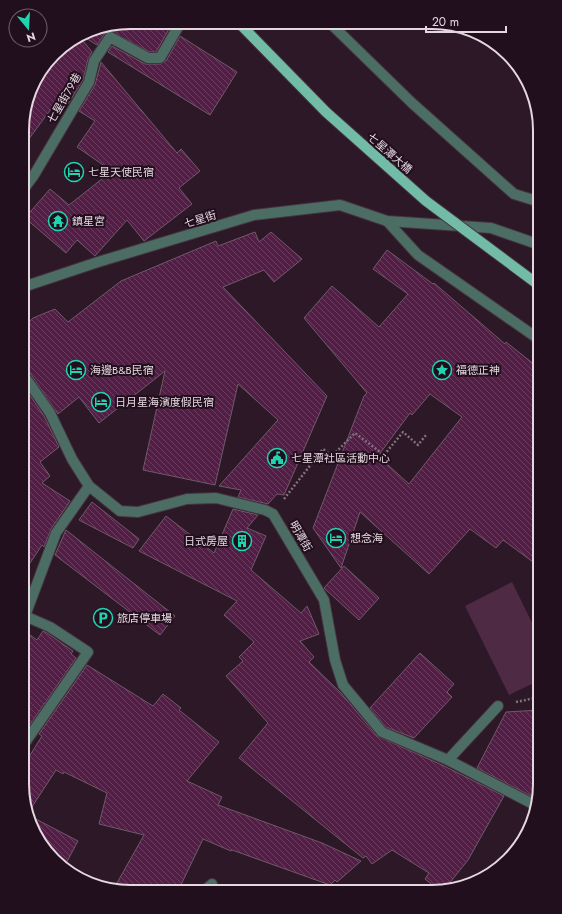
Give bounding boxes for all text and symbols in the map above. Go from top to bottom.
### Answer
north arrow [8,8,48,48]
scale bar [426,8,506,34]
text: 20 m [432,13,459,31]
text: N [24,29,38,46]
street label: 七星街79巷 [43,70,85,126]
street label: 七星潭大橋 [364,129,416,177]
hotel icon: 七星天使民宿 [63,161,85,183]
place label: 七星天使民宿 [88,164,154,180]
street label: 七星街 [182,207,218,231]
temple icon: 鎮星宮 [47,210,69,232]
place label: 鎮星宮 [72,213,105,229]
hotel icon: 海邊B&B民宿 [65,359,87,381]
place icon: 福德正神 [431,359,453,381]
place label: 海邊B&B民宿 [90,362,154,378]
place label: 福德正神 [456,362,500,378]
hotel icon: 日月星海濱度假民宿 [90,391,112,413]
place label: 日月星海濱度假民宿 [115,394,214,410]
public building icon: 七星潭社區活動中心 [266,447,288,469]
place label: 七星潭社區活動中心 [291,450,390,466]
street label: 明潭街 [286,518,316,554]
hotel icon: 想念海 [325,527,347,549]
building icon: 日式房屋 [231,530,253,552]
place label: 想念海 [350,530,383,546]
place label: 日式房屋 [184,533,228,549]
parking icon: 旅店停車場 [92,607,114,629]
place label: 旅店停車場 [117,610,172,626]

